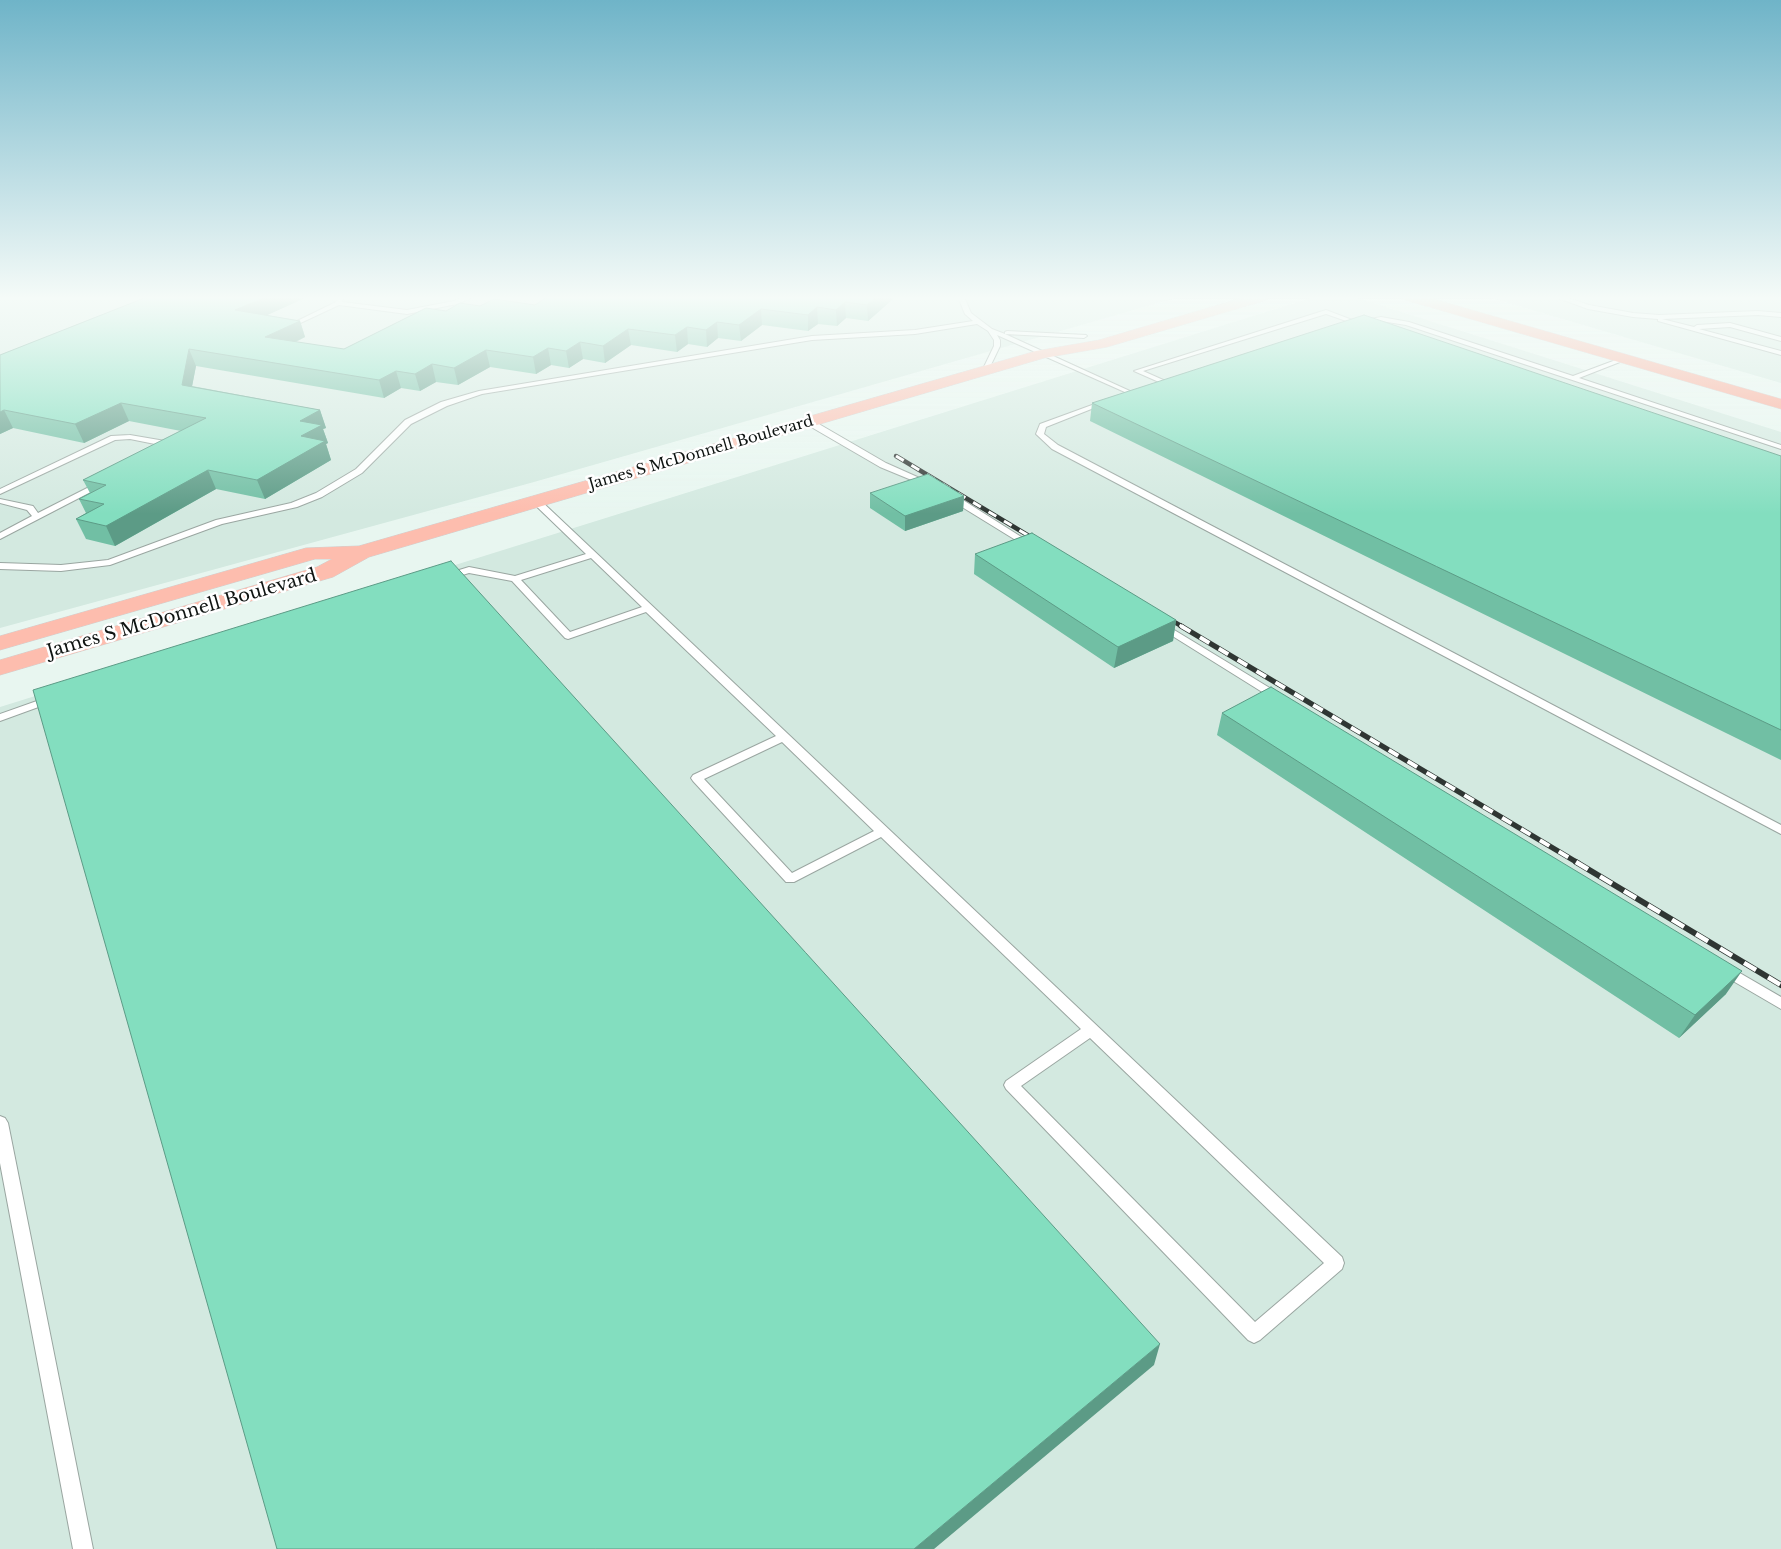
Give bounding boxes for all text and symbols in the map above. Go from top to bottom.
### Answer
street label: James S McDonnell Boulevard [587,412,815,494]
street label: James S McDonnell Boulevard [45,565,319,663]

